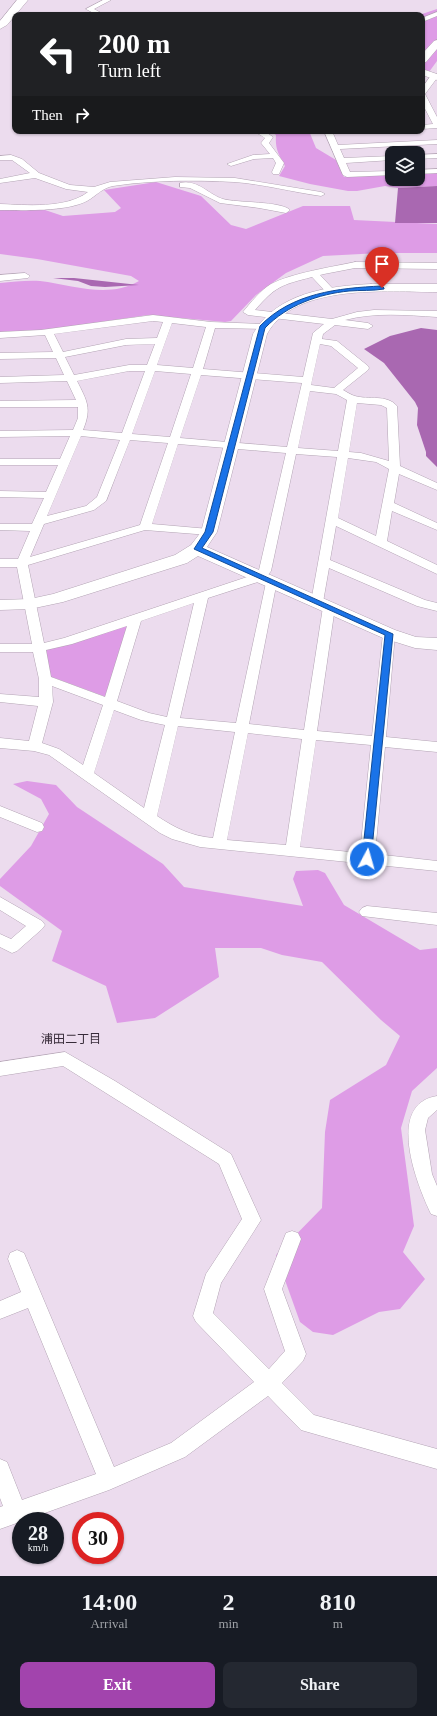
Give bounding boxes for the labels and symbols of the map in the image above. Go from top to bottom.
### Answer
pin [365,247,399,288]
position arrow [346,838,388,880]
district label: 浦田二丁目 [41,1032,101,1046]
speed limit sign: 30 [72,1512,124,1564]

